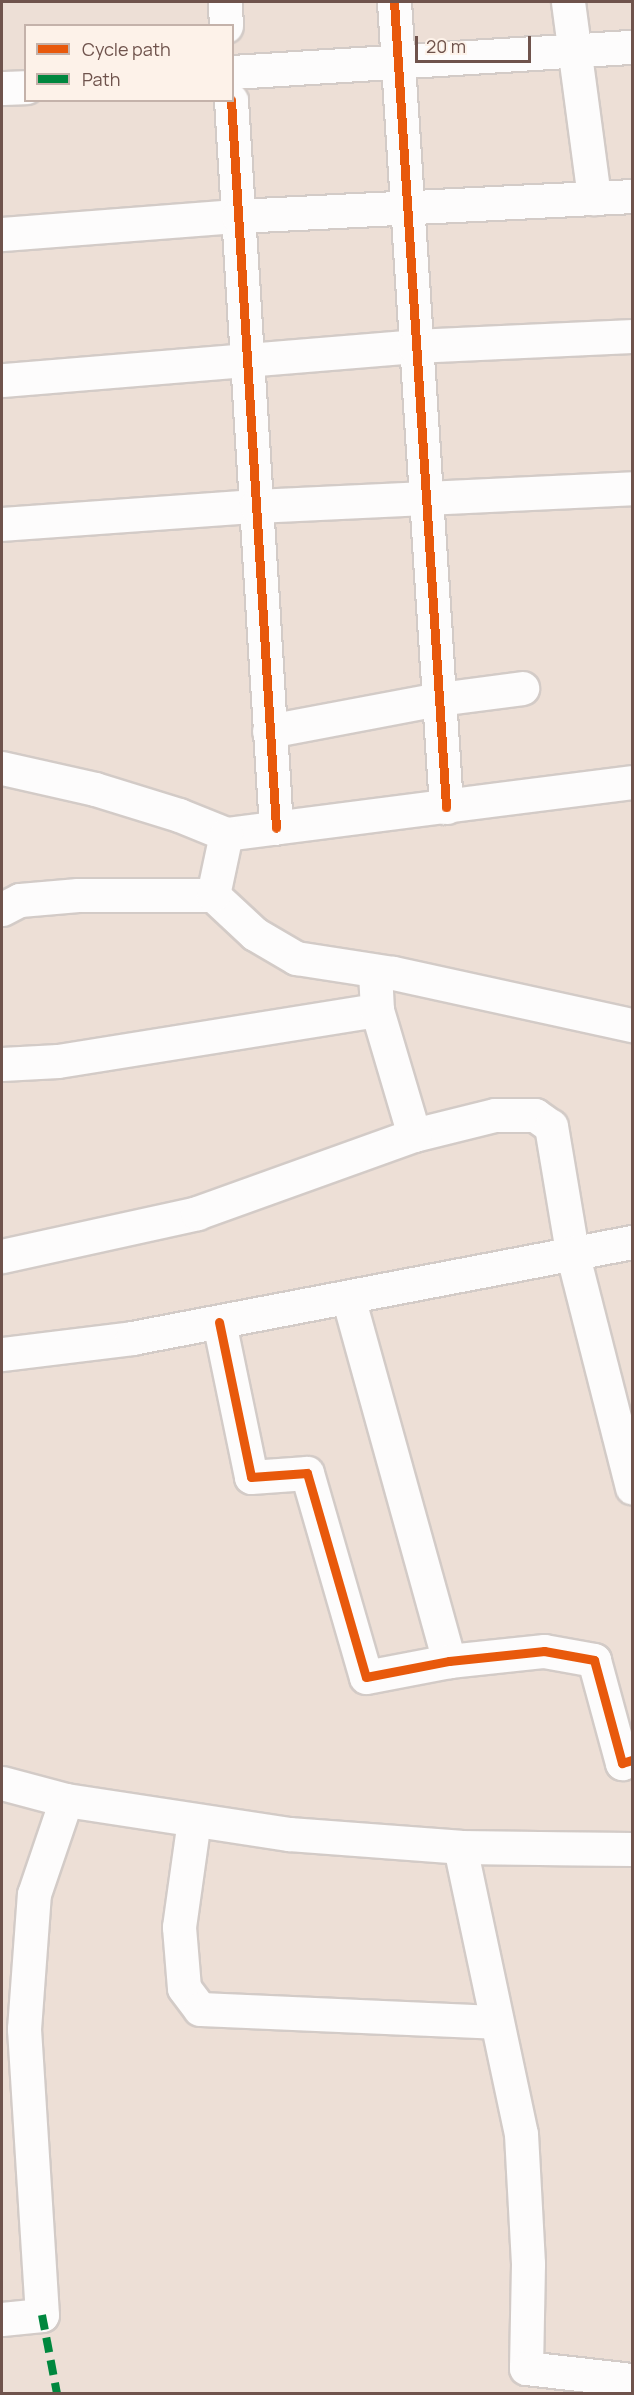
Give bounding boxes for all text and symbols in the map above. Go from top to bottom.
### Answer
legend [24,24,234,102]
scale bar [418,24,534,62]
text: 20 m [426,34,466,58]
text: Cycle path [82,37,171,61]
text: Path [82,67,120,91]

